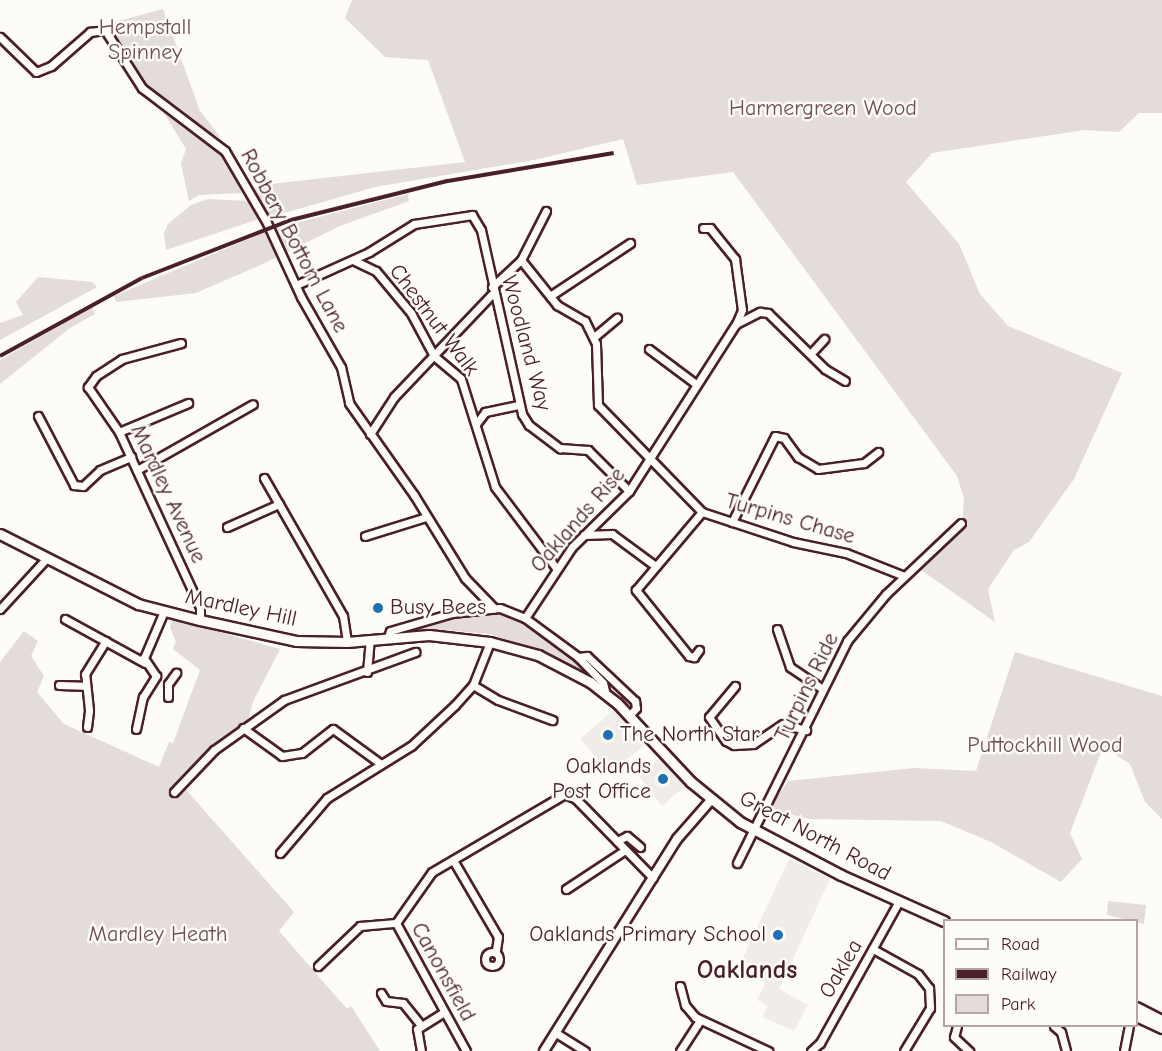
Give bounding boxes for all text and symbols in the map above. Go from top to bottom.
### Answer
park label: Hempstall Spinney [99,14,191,66]
park label: Harmergreen Wood [729,96,917,122]
street label: Robbery Bottom Lane [234,145,354,337]
street label: Chestnut Walk [383,259,485,381]
street label: Woodland Way [495,272,557,414]
street label: Mardley Avenue [124,421,212,567]
street label: Oaklands Rise [525,462,631,578]
street label: Turpins Chase [722,488,858,550]
street label: Mardley Hill [183,583,299,633]
place label: Busy Bees [390,595,486,621]
marker: Busy Bees [371,601,385,615]
street label: Turpins Ride [769,628,845,746]
place label: The North Star [620,722,760,748]
marker: The North Star [601,728,615,742]
park label: Puttockhill Wood [967,733,1123,759]
place label: Oaklands Post Office [552,753,651,804]
marker: Oaklands Post Office [656,772,670,786]
street label: Great North Road [735,785,895,887]
street label: Canonsfield [405,918,481,1026]
legend [943,919,1138,1027]
park label: Mardley Heath [89,922,227,948]
place label: Oaklands Primary School [529,922,766,948]
marker: Oaklands Primary School [771,928,785,942]
text: Road [1001,934,1040,955]
street label: Oaklea [814,935,868,1003]
district label: Oaklands [697,955,797,987]
text: Railway [1001,964,1057,985]
text: Park [1001,994,1035,1015]

